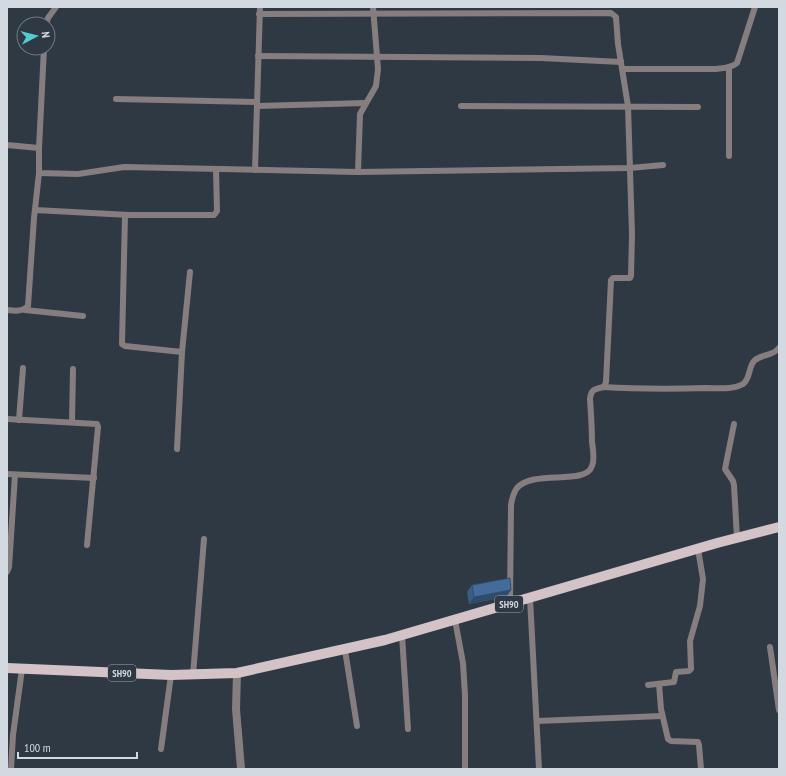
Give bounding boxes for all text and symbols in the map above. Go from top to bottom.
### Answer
north arrow [16,16,56,56]
text: N [39,31,53,39]
road number: SH90 [495,596,523,612]
road number: SH90 [108,665,136,681]
scale bar [18,734,137,760]
text: 100 m [24,740,51,755]

